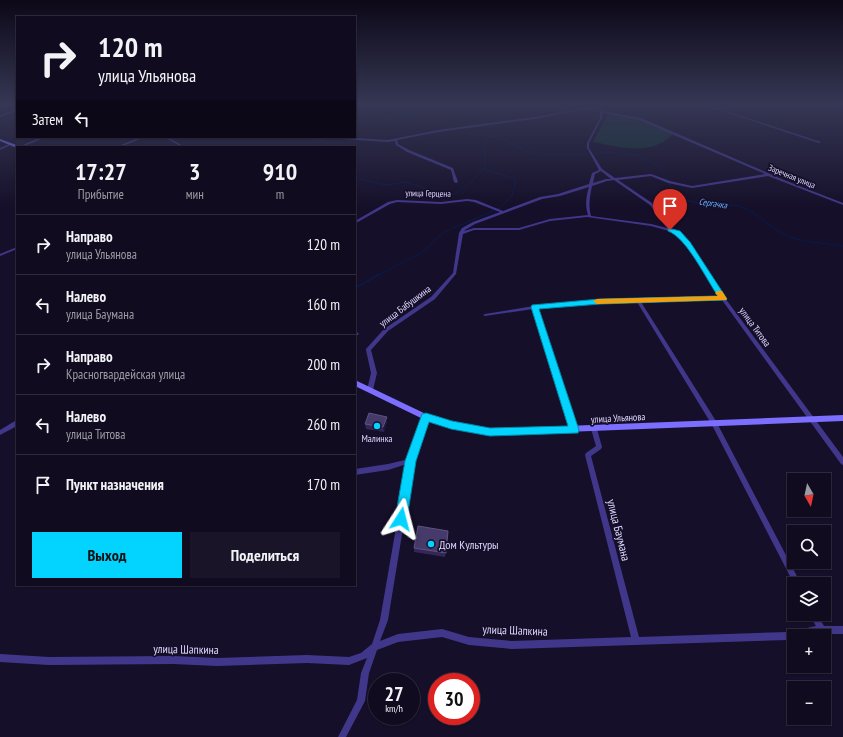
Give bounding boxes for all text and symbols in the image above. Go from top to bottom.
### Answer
text: 120 m [98,28,162,65]
icon: right [32,32,84,84]
text: улица Ульянова [98,64,196,87]
icon: left [71,108,93,130]
text: Затем [32,110,63,129]
text: 17:27 [75,156,127,187]
text: 3 [189,156,200,187]
text: 910 [263,156,297,187]
street label: Заречная улица [767,162,818,191]
text: Прибытие [78,186,124,203]
text: мин [186,186,204,203]
text: m [276,186,284,203]
street label: улица Герцена [405,187,451,199]
pin [653,189,687,230]
icon: arrive [659,195,681,217]
water label: Сергачка [698,196,728,210]
text: Направо [66,227,113,246]
icon: right [32,234,54,256]
text: 120 m [307,235,340,254]
text: улица Ульянова [66,246,137,263]
street label: улица Бабушкина [376,282,434,330]
text: Налево [66,287,106,306]
icon: left [32,294,54,316]
text: 160 m [307,295,340,314]
street label: улица Титова [736,305,774,349]
text: улица Баумана [66,306,134,323]
text: Направо [66,347,113,366]
icon: right [32,354,54,376]
text: 200 m [307,355,340,374]
text: Красногвардейская улица [66,366,185,383]
text: Налево [66,407,106,426]
street label: улица Ульянова [590,410,646,426]
icon: left [32,414,54,436]
text: 260 m [307,415,340,434]
marker: Малинка [372,421,382,431]
text: улица Титова [66,426,126,443]
place label: Малинка [361,432,393,445]
north arrow [787,473,831,517]
map controls [787,473,831,725]
icon: arrive [32,474,54,496]
text: Пункт назначения [66,475,164,494]
text: 170 m [307,475,340,494]
position arrow [380,498,422,540]
street label: улица Баумана [604,498,634,563]
button: search [787,525,831,569]
button: Выход [32,532,182,578]
button: Поделиться [190,532,340,578]
place label: Дом Культуры [439,537,499,552]
marker: Дом Культуры [426,539,436,549]
button: layers [787,577,831,621]
street label: улица Шапкина [482,621,548,639]
button: + [787,629,831,673]
street label: улица Шапкина [153,641,219,657]
speed limit sign: 30 [428,673,480,725]
text: 27 [384,681,404,707]
button: − [787,681,831,725]
text: km/h [385,702,403,715]

